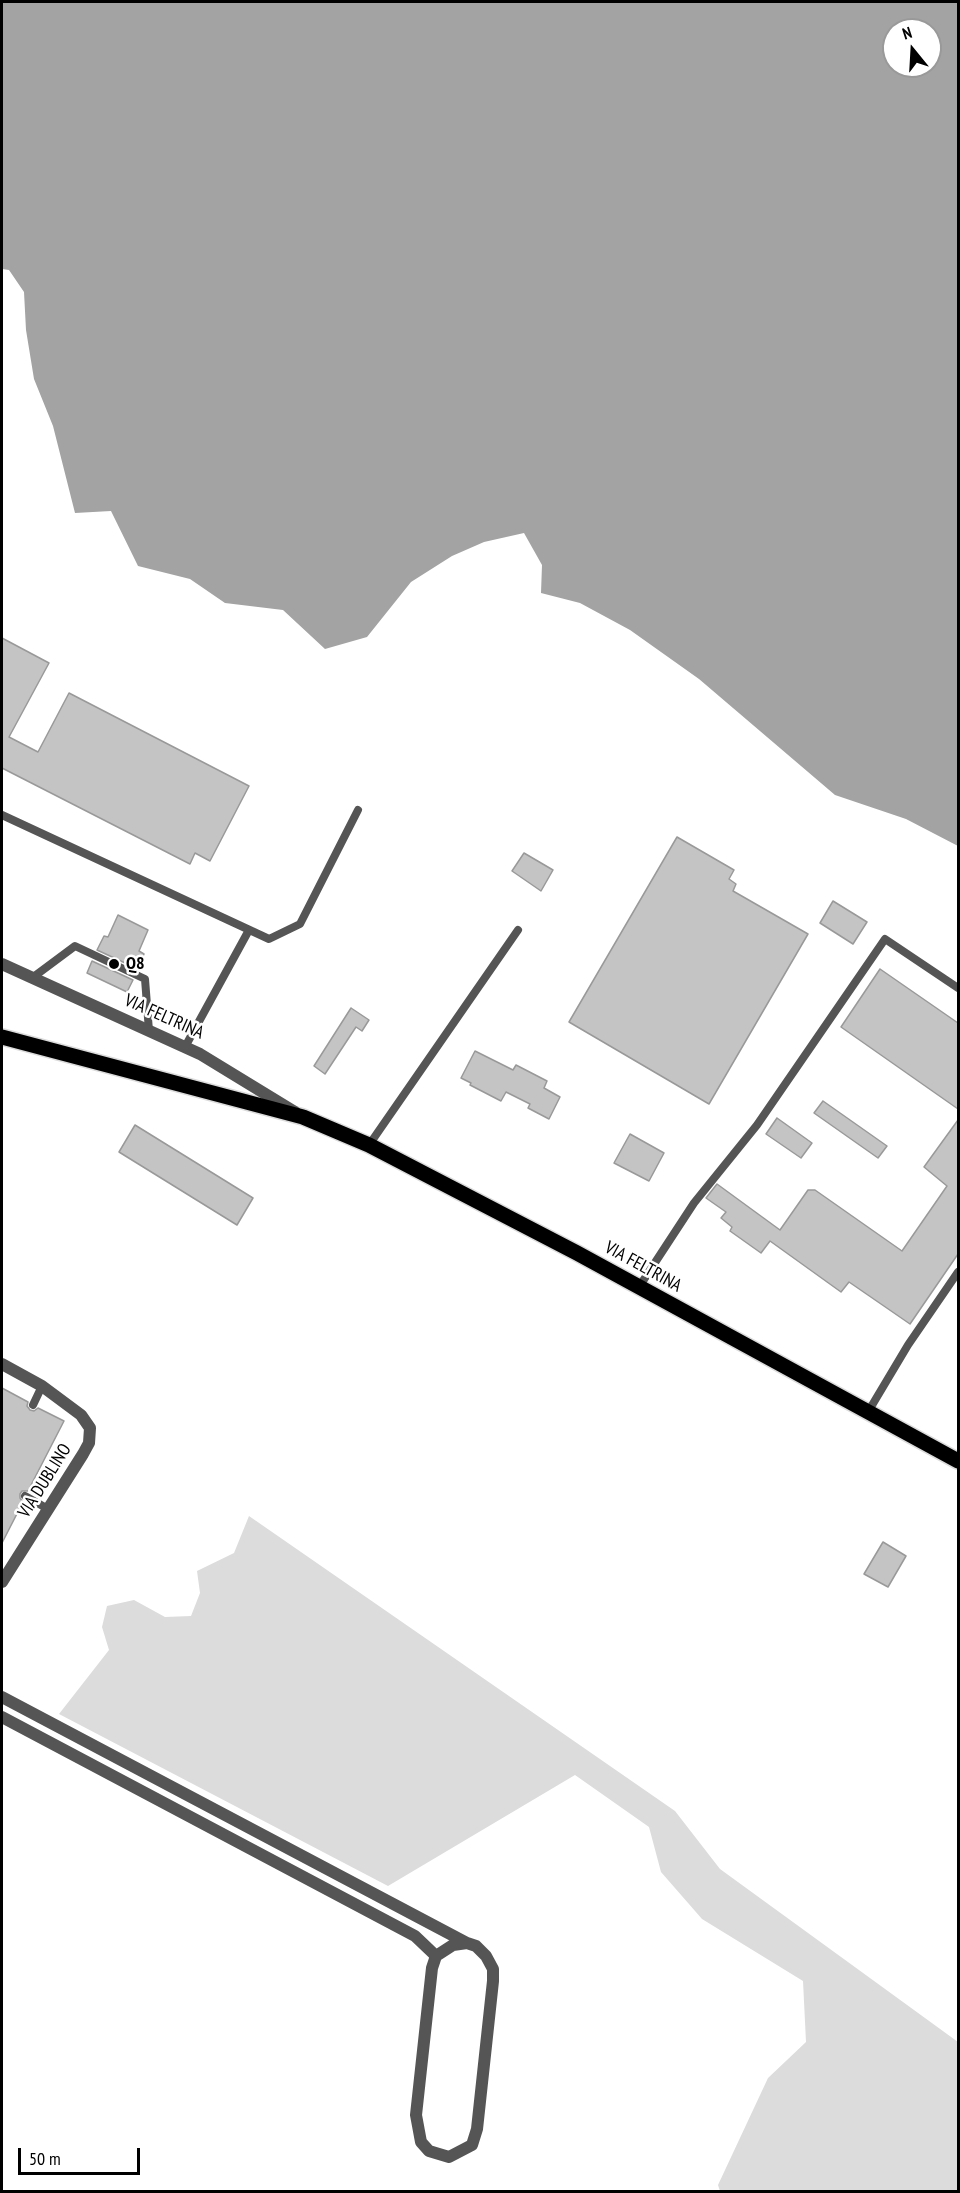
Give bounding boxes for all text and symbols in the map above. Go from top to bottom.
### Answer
north arrow [882,18,942,78]
text: N [900,22,914,44]
place label: Q8 [126,953,145,975]
marker: Q8 [107,957,121,971]
street label: VIA FELTRINA [121,990,207,1044]
street label: VIA FELTRINA [601,1237,685,1297]
street label: VIA DUBLINO [14,1440,76,1522]
scale bar [21,2136,142,2174]
text: 50 m [29,2147,61,2170]

